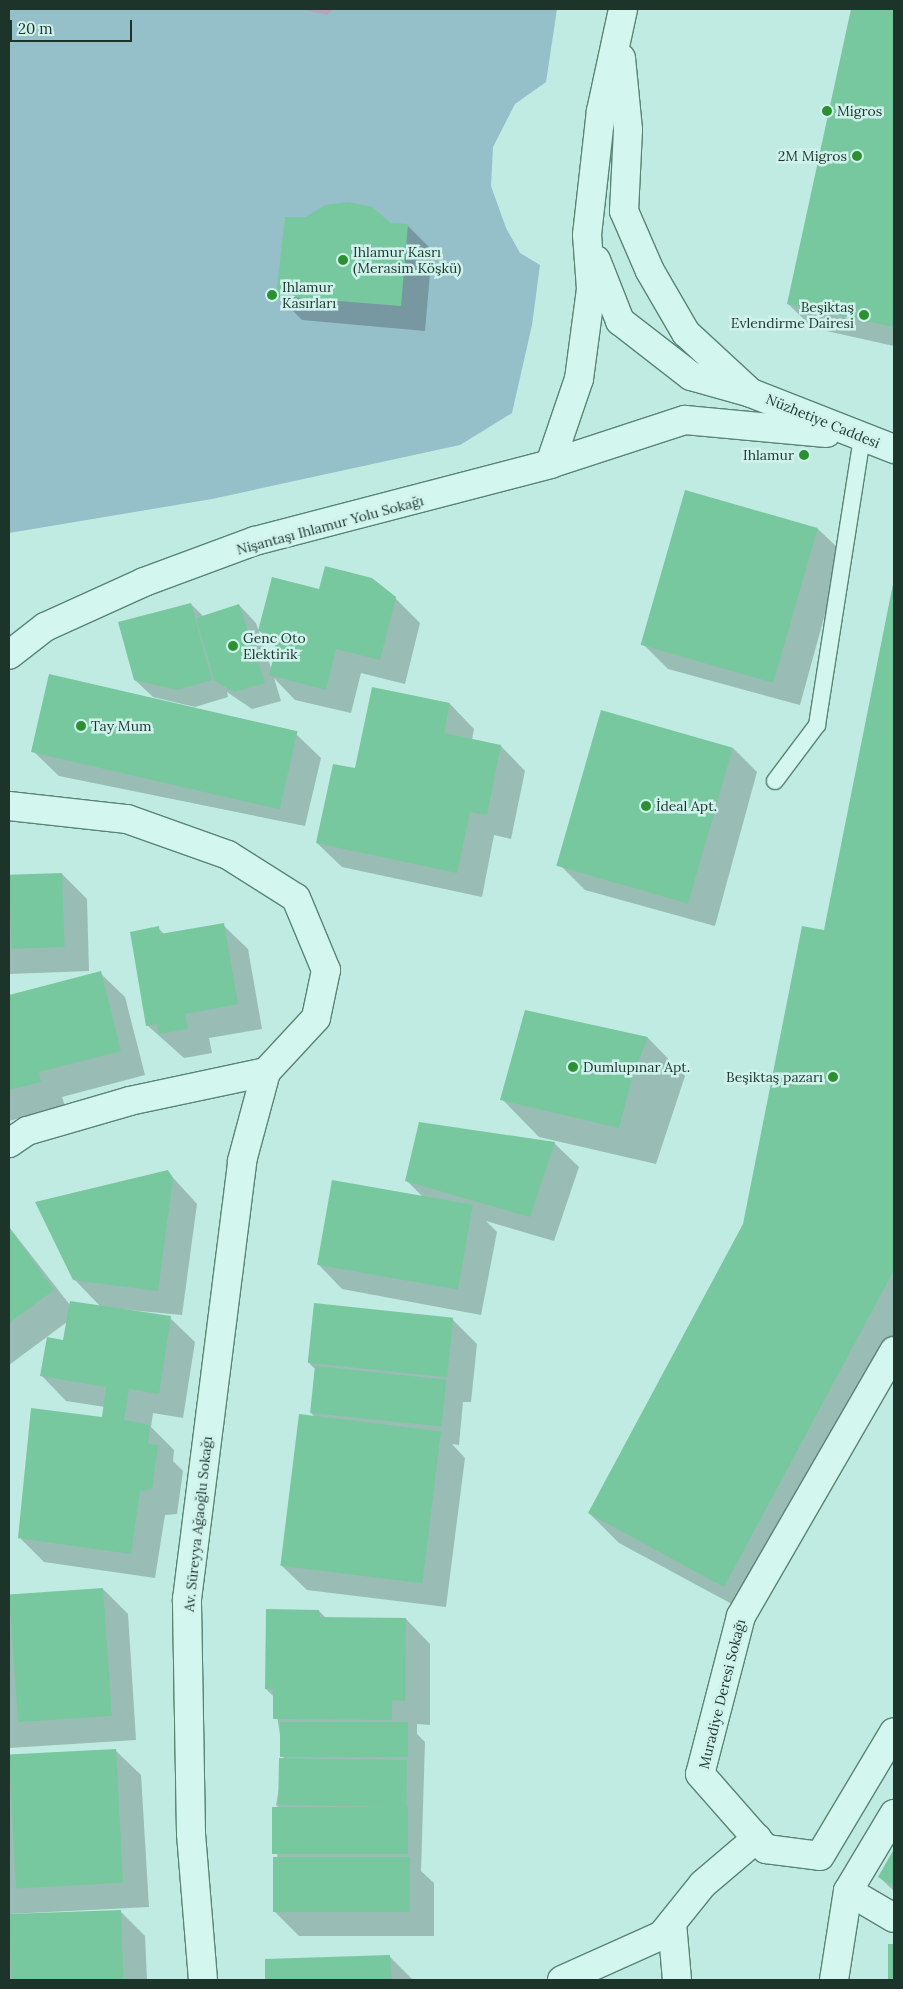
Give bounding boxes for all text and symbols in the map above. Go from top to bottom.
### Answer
scale bar [12,10,135,42]
text: 20 m [18,19,53,38]
place label: Migros [837,103,882,119]
marker: Migros [821,105,833,117]
place label: 2M Migros [778,148,847,164]
marker: 2M Migros [851,150,863,162]
place label: Ihlamur Kasrı (Merasim Köşkü) [353,244,461,276]
marker: Ihlamur Kasrı (Merasim Köşkü) [337,254,349,266]
place label: Ihlamur Kasırları [282,279,336,312]
marker: Ihlamur Kasırları [266,289,278,301]
place label: Beşiktaş Evlendirme Dairesi [731,299,854,332]
marker: Beşiktaş Evlendirme Dairesi [858,309,870,321]
street label: Nüzhetiye Caddesi [763,390,883,452]
place label: Ihlamur [743,447,794,463]
marker: Ihlamur [798,449,810,461]
street label: Nişantaşı Ihlamur Yolu Sokağı [235,492,425,558]
place label: Genc Oto Elektirik [243,630,306,662]
marker: Genc Oto Elektirik [227,640,239,652]
place label: Tay Mum [91,718,152,734]
marker: Tay Mum [75,720,87,732]
place label: İdeal Apt. [656,798,717,814]
marker: İdeal Apt. [640,800,652,812]
place label: Dumlupınar Apt. [583,1059,690,1075]
marker: Dumlupınar Apt. [567,1061,579,1073]
place label: Beşiktaş pazarı [726,1069,823,1085]
marker: Beşiktaş pazarı [827,1071,839,1083]
street label: Av. Süreyya Ağaoğlu Sokağı [180,1435,216,1613]
street label: Muradiye Deresi Sokağı [695,1617,749,1771]

